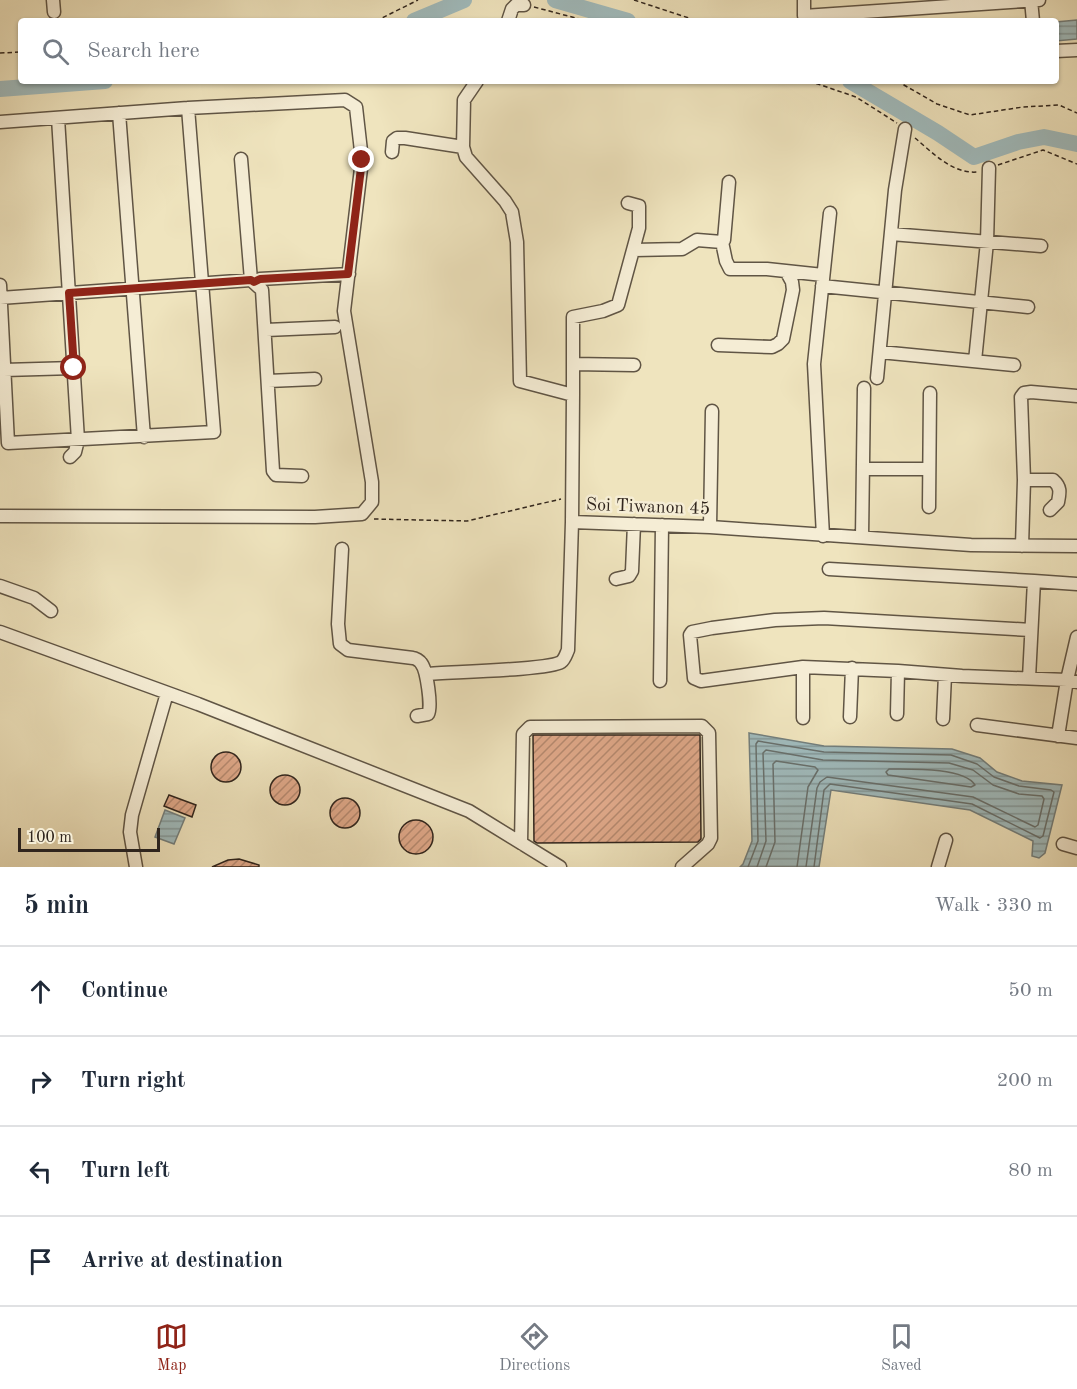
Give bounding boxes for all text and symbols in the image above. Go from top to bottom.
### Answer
search box [18,18,1059,84]
icon: search [39,35,72,68]
text: Search here [87,40,200,62]
route end [348,146,374,172]
route start [60,354,86,380]
street label: Soi Tiwanon 45 [586,496,710,518]
scale bar [18,825,160,852]
text: 100 m [27,830,72,846]
text: 5 min [24,893,89,919]
text: Walk · 330 m [934,896,1053,916]
icon: ahead [24,975,57,1008]
text: Continue [81,980,168,1002]
text: 50 m [1008,981,1053,1001]
icon: right [24,1065,57,1098]
text: Turn right [81,1070,185,1092]
text: 200 m [997,1071,1053,1091]
icon: left [24,1155,57,1188]
text: Turn left [81,1160,170,1182]
text: 80 m [1008,1161,1053,1181]
icon: arrive [24,1245,57,1278]
text: Arrive at destination [81,1250,283,1272]
tab: Map [155,1320,188,1376]
tab: Directions [499,1320,570,1376]
tab: Saved [881,1320,922,1376]

